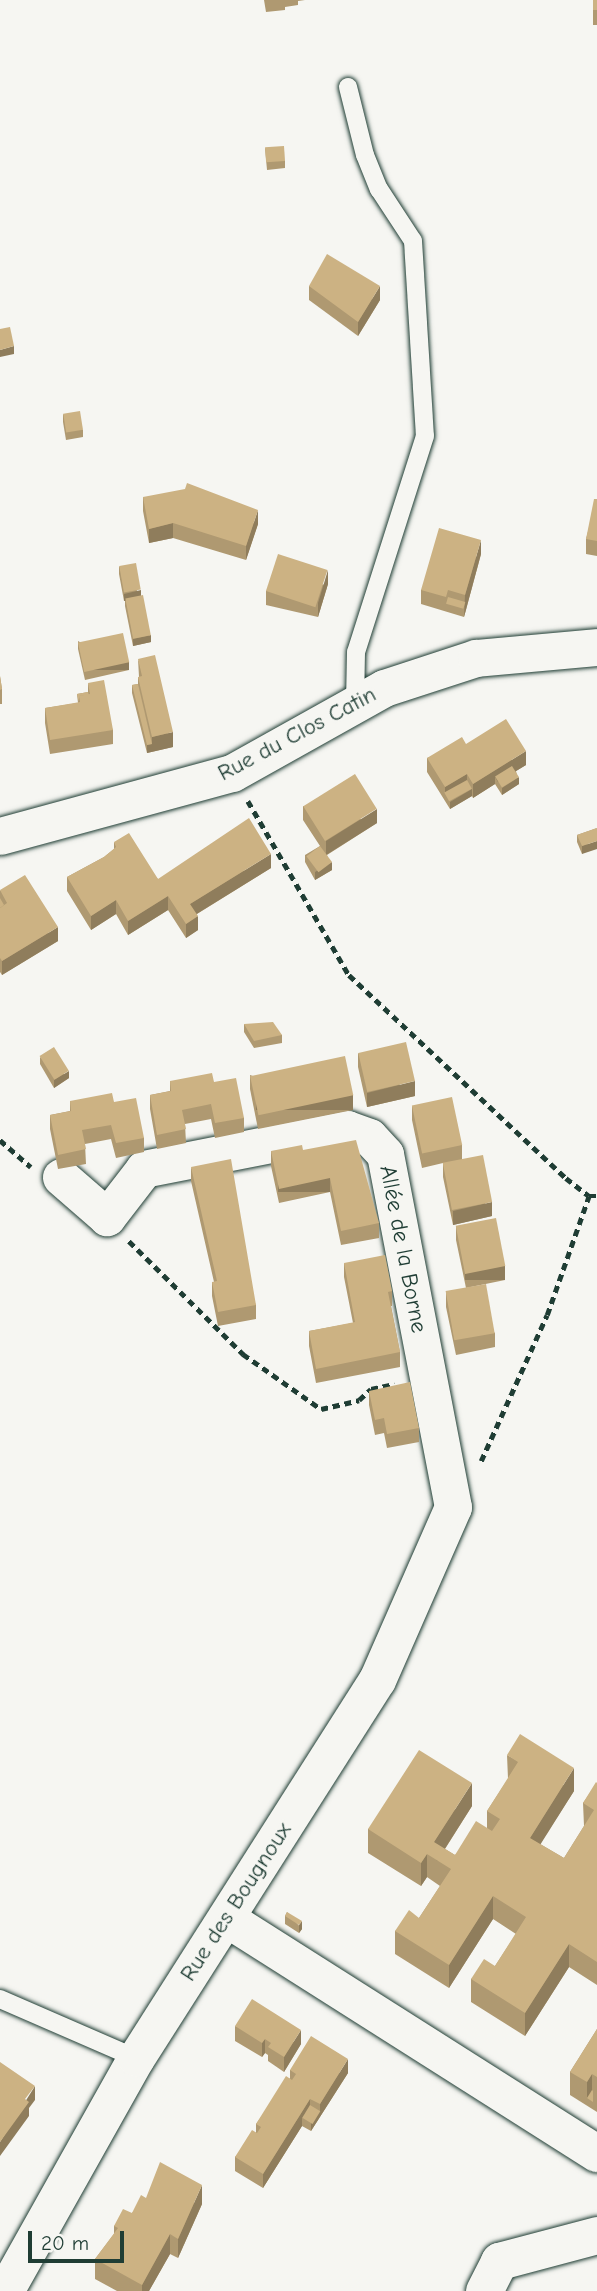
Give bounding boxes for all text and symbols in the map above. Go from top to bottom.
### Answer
street label: Rue du Clos Catin [213,681,381,787]
street label: Allée de la Borne [373,1163,433,1335]
street label: Rue des Bougnoux [174,1818,298,1986]
scale bar [32,2218,128,2262]
text: 20 m [41,2231,89,2255]

